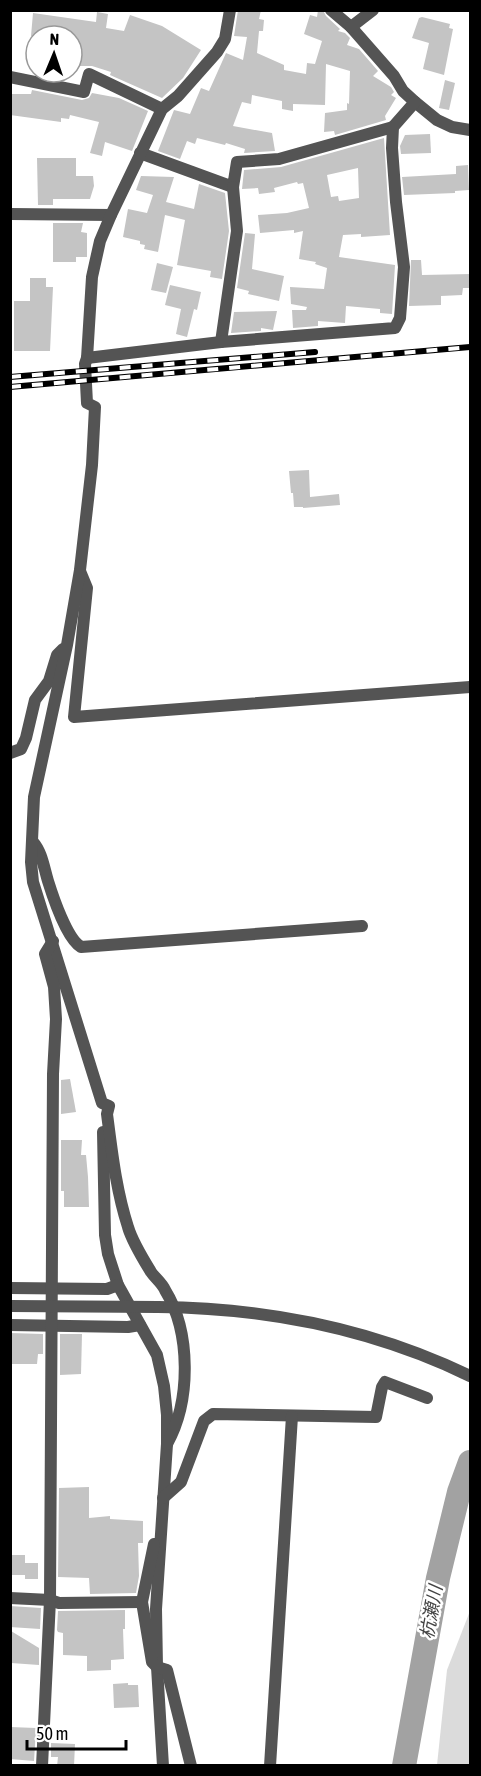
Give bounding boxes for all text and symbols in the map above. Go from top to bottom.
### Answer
north arrow [24,24,84,84]
text: N [49,30,60,48]
water label: 杭瀬川 [416,1582,446,1640]
scale bar [27,1713,126,1751]
text: 50 m [36,1723,68,1744]

